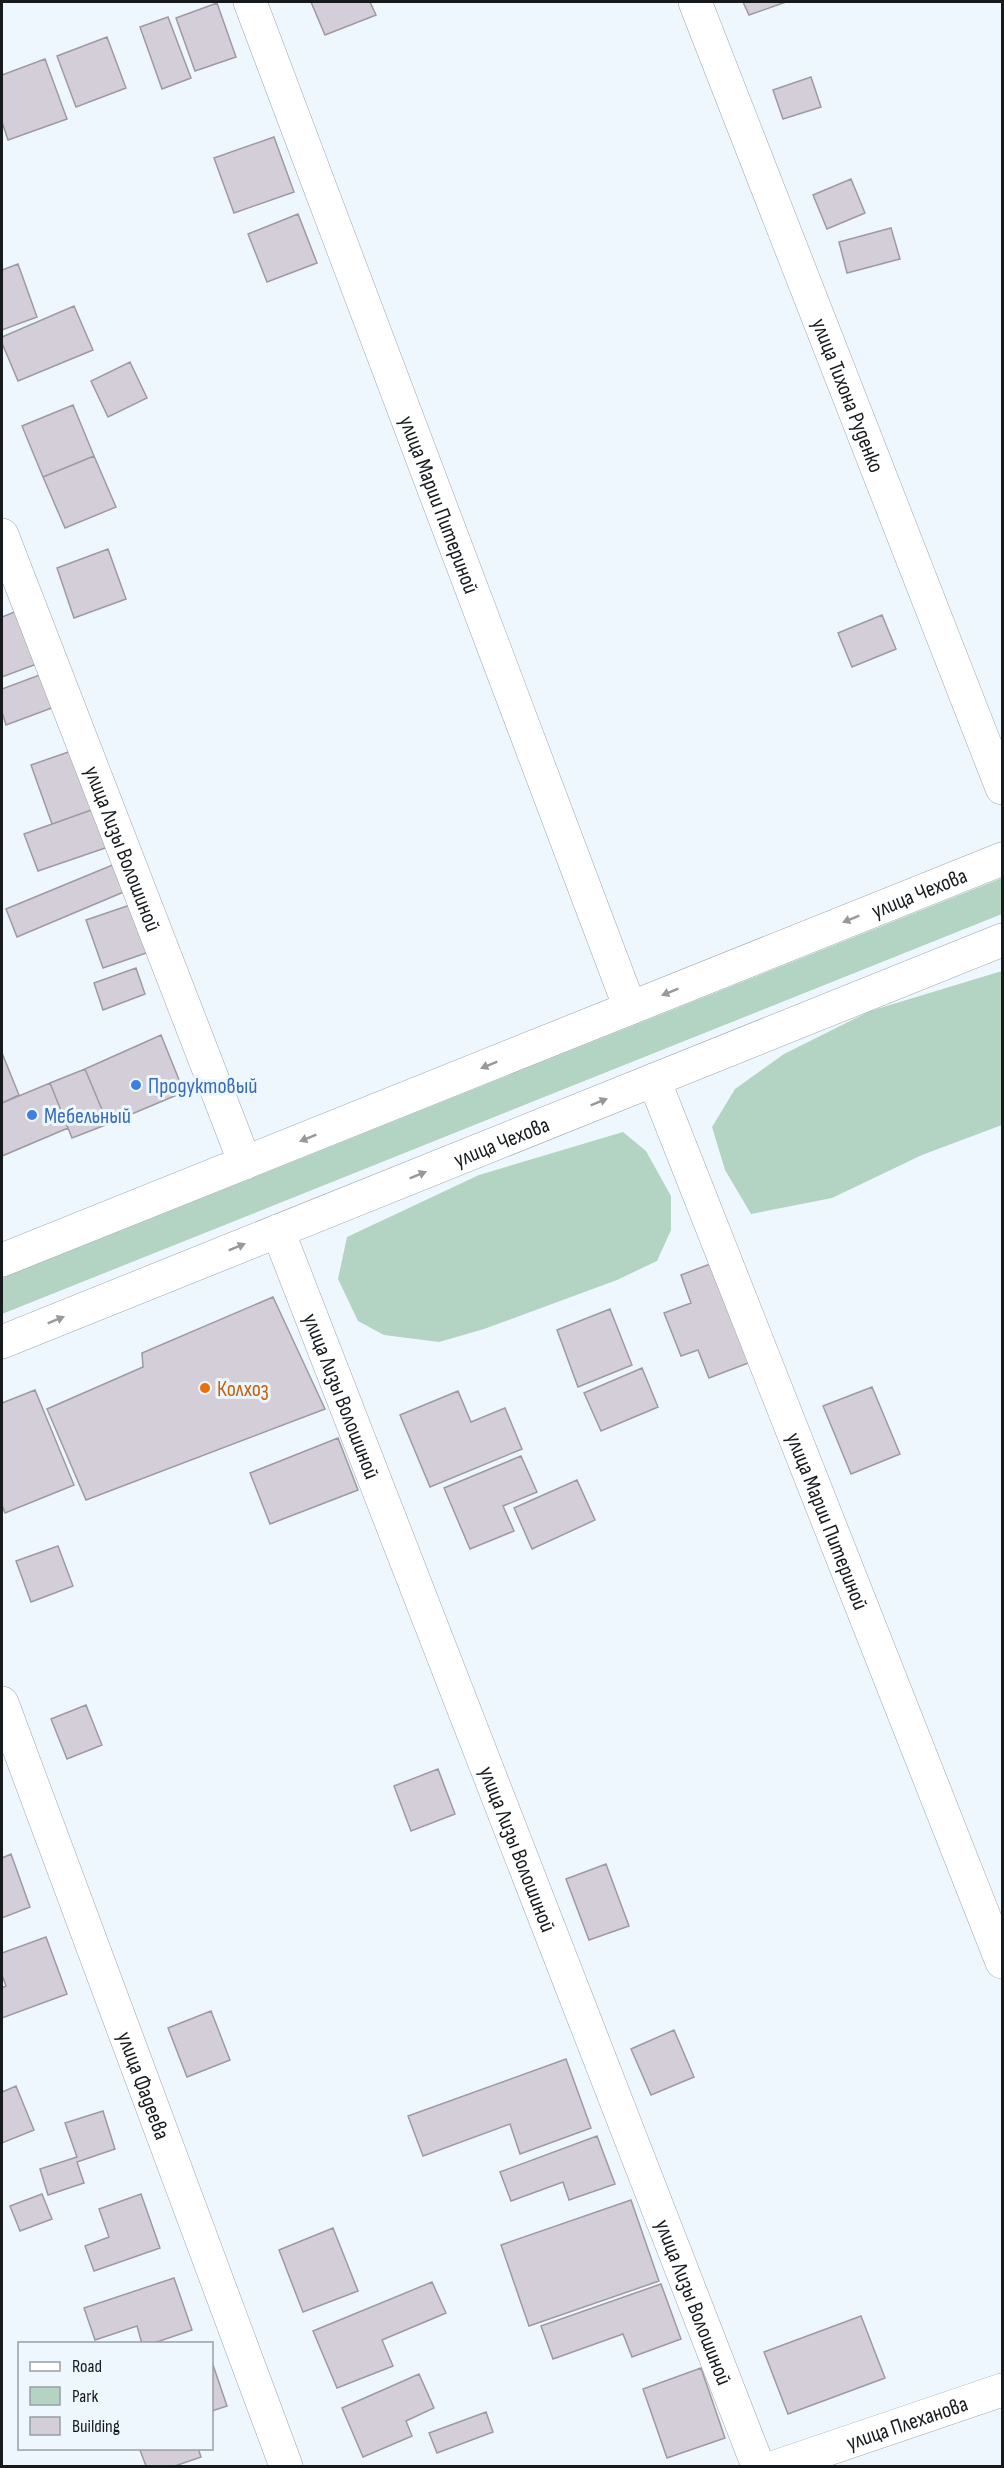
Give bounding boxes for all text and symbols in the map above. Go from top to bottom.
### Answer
street label: улица Тихона Руденко [805,315,889,477]
street label: улица Марии Питериной [392,412,484,598]
street label: улица Лизы Волошиной [78,762,166,936]
street label: улица Чехова [868,862,971,925]
one-way arrow [841,914,859,924]
one-way arrow [660,987,678,997]
one-way arrow [480,1061,498,1070]
place label: Продуктовый [148,1073,257,1100]
marker: Продуктовый [129,1078,143,1092]
one-way arrow [590,1097,608,1107]
place label: Мебельный [44,1103,131,1130]
marker: Мебельный [25,1108,39,1122]
street label: улица Чехова [450,1111,553,1174]
one-way arrow [299,1134,317,1143]
one-way arrow [409,1170,427,1180]
one-way arrow [228,1242,246,1252]
street label: улица Лизы Волошиной [296,1310,385,1483]
one-way arrow [47,1315,65,1325]
place label: Колхоз [217,1376,269,1403]
marker: Колхоз [198,1381,212,1395]
street label: улица Марии Питериной [779,1429,874,1614]
street label: улица Лизы Волошиной [472,1763,561,1936]
street label: улица Фадеева [111,2028,175,2144]
street label: улица Лизы Волошиной [648,2216,737,2389]
legend [18,2342,213,2450]
text: Road [72,2356,102,2377]
text: Park [72,2386,98,2407]
street label: улица Плеханова [843,2391,972,2457]
text: Building [72,2416,120,2437]

